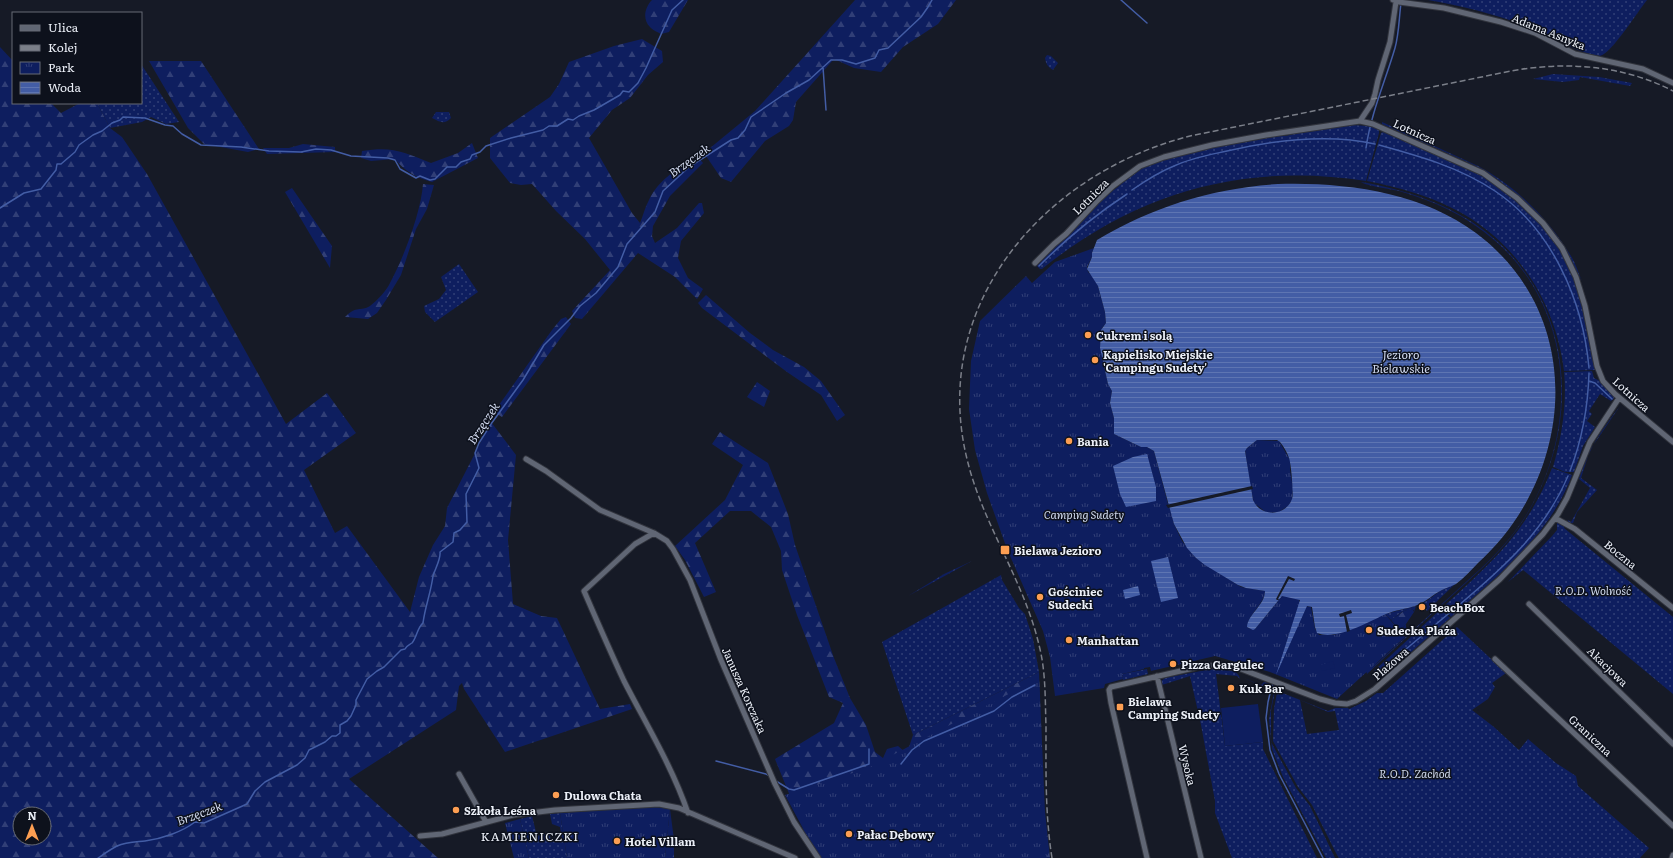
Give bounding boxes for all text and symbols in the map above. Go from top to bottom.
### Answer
street label: Adama Asnyka [1510,9,1588,53]
legend [12,12,142,104]
text: Ulica [48,18,79,36]
text: Kolej [48,38,78,56]
text: Park [48,58,75,76]
text: Woda [48,78,81,96]
street label: Lotnicza [1391,114,1439,148]
water label: Brzęczek [665,139,714,181]
street label: Lotnicza [1068,174,1112,218]
place label: Cukrem i solą [1096,327,1173,343]
marker: Cukrem i solą [1083,330,1093,340]
water label: Jezioro Bielawskie [1372,345,1430,377]
place label: Kąpielisko Miejskie 'Campingu Sudety' [1103,346,1213,375]
marker: Kąpielisko Miejskie 'Campingu Sudety' [1090,355,1100,365]
street label: Lotnicza [1610,373,1654,415]
water label: Brzęczek [463,398,504,448]
place label: Bania [1077,433,1109,449]
marker: Bania [1064,436,1074,446]
park label: Camping Sudety [1044,506,1124,522]
street label: Boczna [1601,536,1641,572]
place label: Bielawa Jezioro [1014,542,1101,558]
marker: Bielawa Jezioro [999,544,1011,556]
park label: R.O.D. Wolność [1555,582,1631,598]
place label: Gościniec Sudecki [1048,583,1103,612]
marker: Gościniec Sudecki [1035,592,1045,602]
place label: BeachBox [1430,599,1485,615]
marker: BeachBox [1417,602,1427,612]
place label: Sudecka Plaża [1377,622,1457,638]
marker: Sudecka Plaża [1364,625,1374,635]
place label: Manhattan [1077,632,1139,648]
marker: Manhattan [1064,635,1074,645]
street label: Akacjowa [1584,642,1632,690]
street label: Plażowa [1368,643,1412,683]
street label: Janusza Korczaka [719,644,771,736]
place label: Pizza Gargulec [1181,656,1263,672]
marker: Pizza Gargulec [1168,659,1178,669]
place label: Kuk Bar [1239,680,1284,696]
marker: Kuk Bar [1226,683,1236,693]
place label: Bielawa Camping Sudety [1128,693,1220,722]
marker: Bielawa Camping Sudety [1115,702,1125,712]
street label: Graniczna [1566,711,1616,759]
street label: Wysoka [1175,743,1201,787]
park label: R.O.D. Zachód [1379,765,1452,781]
place label: Dulowa Chata [564,787,642,803]
marker: Dulowa Chata [551,790,561,800]
water label: Brzęczek [174,796,225,830]
place label: Szkoła Leśna [464,802,537,818]
marker: Szkoła Leśna [451,805,461,815]
north arrow [12,806,52,846]
text: N [27,807,37,823]
place label: Pałac Dębowy [857,826,934,842]
district label: KAMIENICZKI [481,827,579,845]
marker: Pałac Dębowy [844,829,854,839]
place label: Hotel Villam [625,833,695,849]
marker: Hotel Villam [612,836,622,846]

